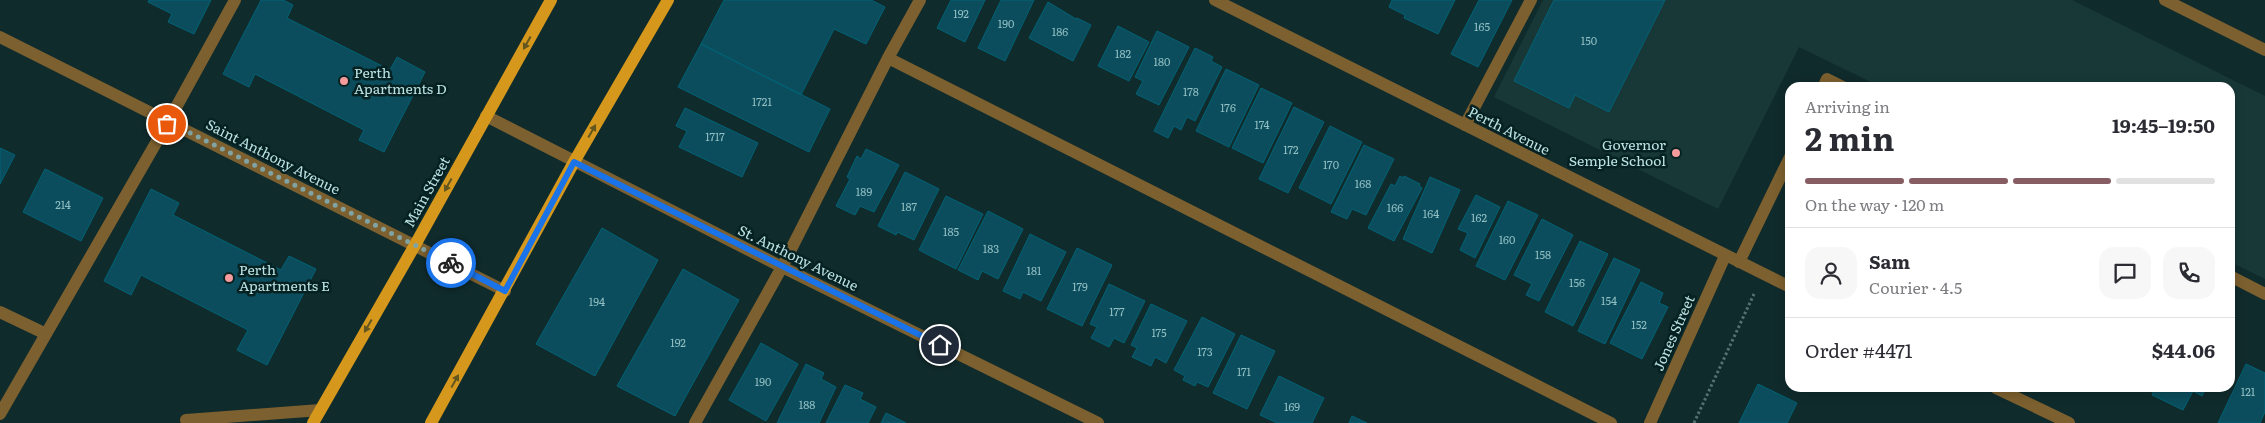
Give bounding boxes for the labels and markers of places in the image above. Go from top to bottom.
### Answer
place label: Perth Apartments D [354,62,447,98]
marker: Perth Apartments D [338,75,350,87]
pin [146,103,188,145]
place label: Governor Semple School [1569,134,1666,170]
marker: Governor Semple School [1670,147,1682,159]
place label: Perth Apartments E [239,259,330,295]
marker: Perth Apartments E [223,272,235,284]
pin [919,324,961,366]

